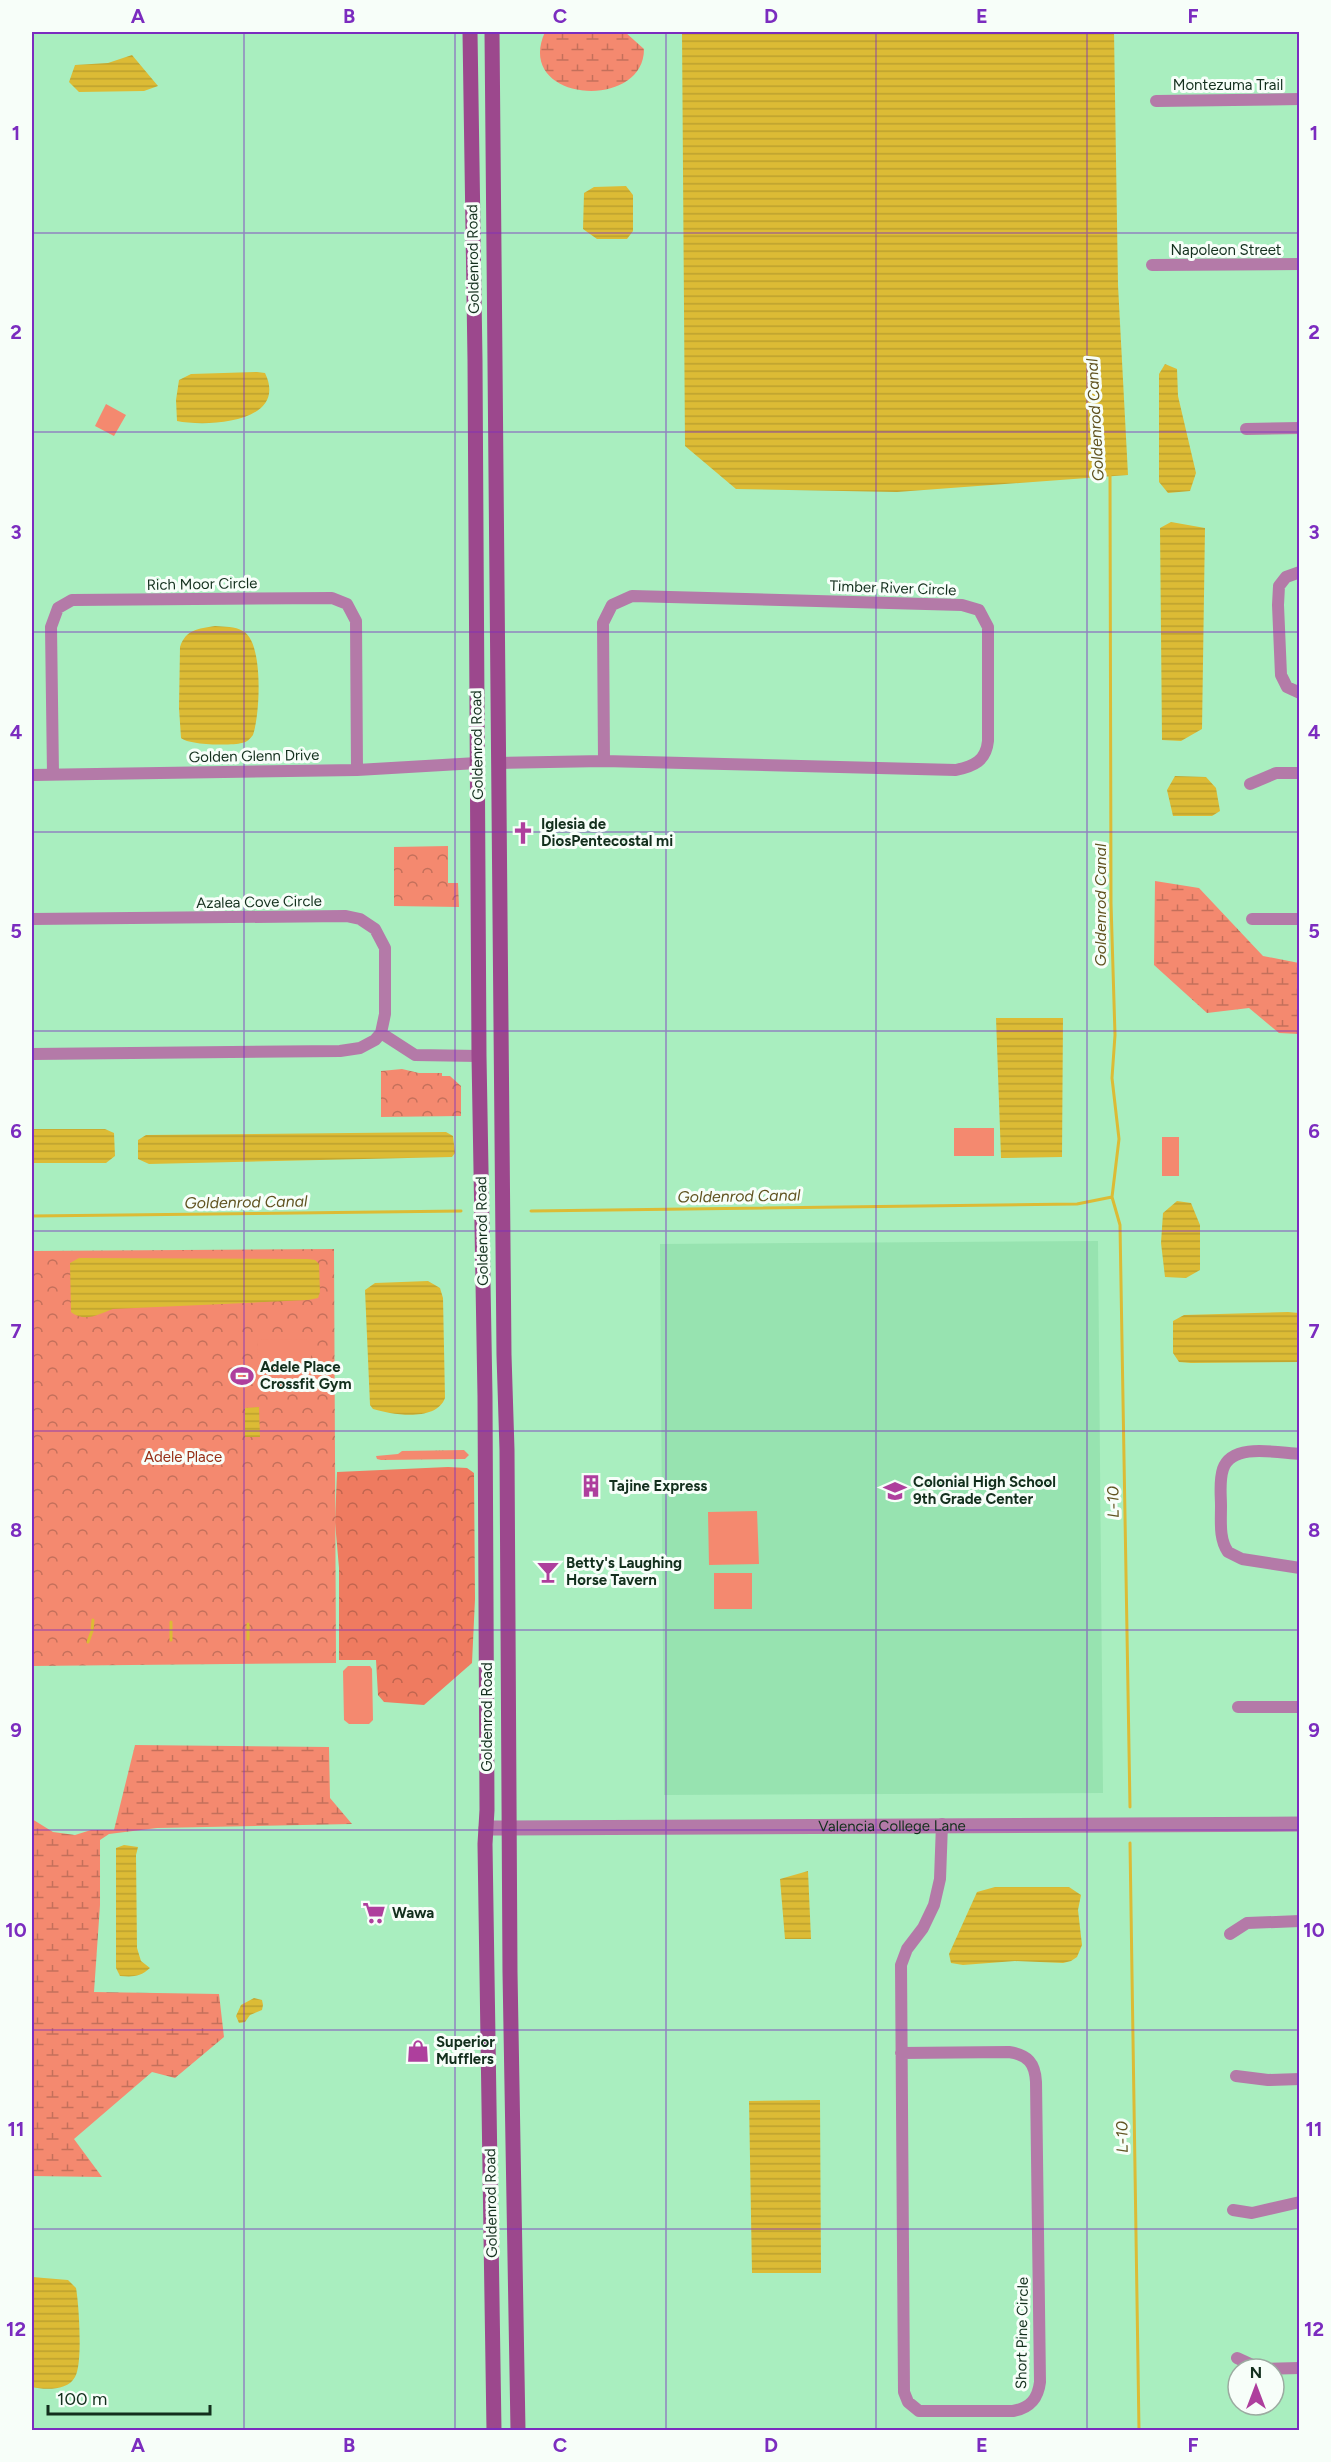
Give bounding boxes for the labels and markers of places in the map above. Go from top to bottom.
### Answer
place label: Iglesia de DiosPentecostal mi [541,815,673,850]
church icon: Iglesia de DiosPentecostal mi [510,820,536,846]
place label: Adele Place Crossfit Gym [260,1358,352,1393]
sports icon: Adele Place Crossfit Gym [229,1363,255,1389]
building icon: Tajine Express [578,1473,604,1499]
place label: Colonial High School 9th Grade Center [913,1473,1056,1508]
place label: Tajine Express [609,1477,707,1495]
school or university icon: Colonial High School 9th Grade Center [882,1478,908,1504]
place label: Betty's Laughing Horse Tavern [566,1554,682,1589]
bar icon: Betty's Laughing Horse Tavern [535,1559,561,1585]
supermarket icon: Wawa [361,1900,387,1926]
place label: Wawa [392,1904,434,1922]
place label: Superior Mufflers [436,2033,495,2068]
shop icon: Superior Mufflers [405,2038,431,2064]

